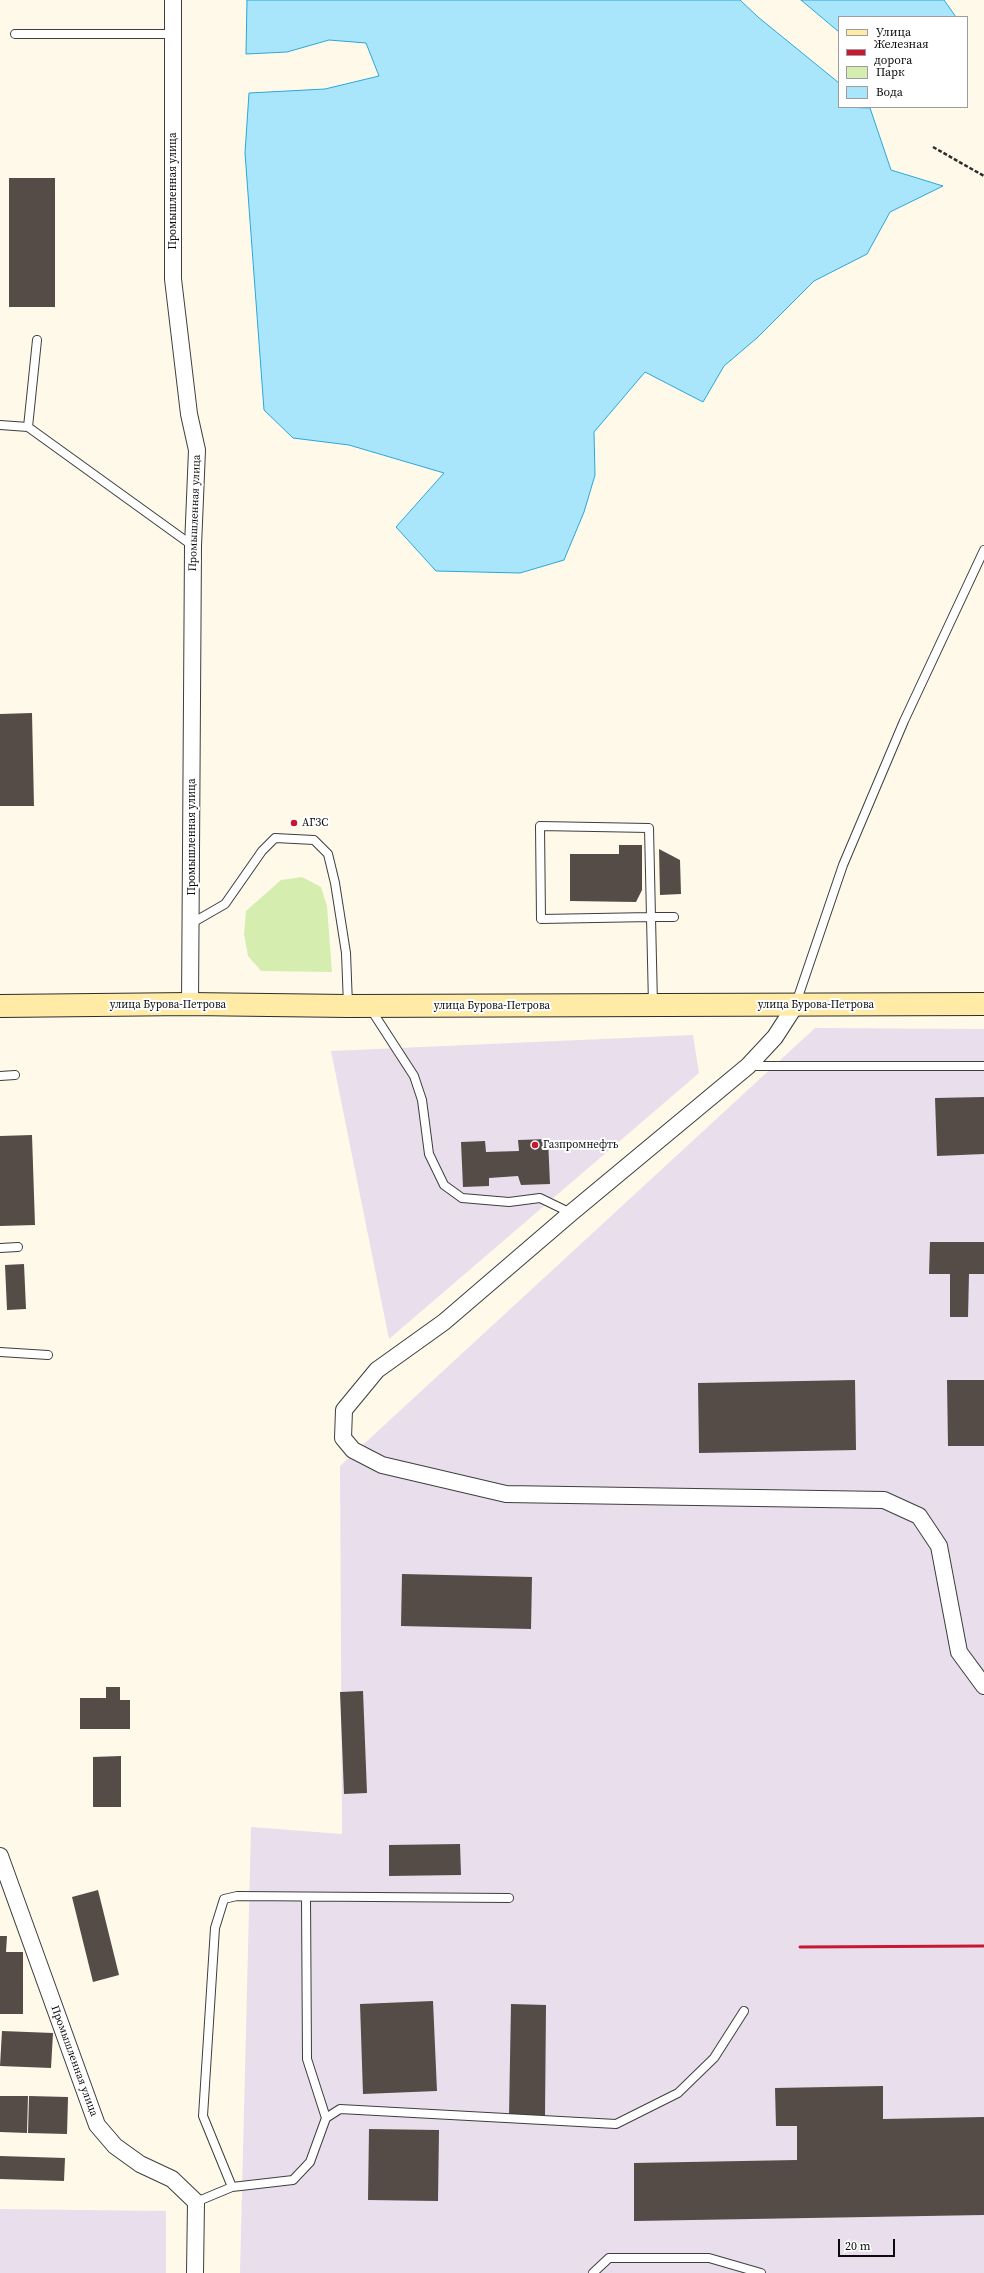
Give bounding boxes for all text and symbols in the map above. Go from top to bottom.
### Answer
legend [838,16,968,108]
text: Улица [876,24,911,40]
text: Железная дорога [874,36,929,68]
text: Парк [876,64,905,80]
text: Вода [876,84,903,100]
street label: Промышленная улица [166,132,180,250]
street label: Промышленная улица [186,454,204,572]
street label: Промышленная улица [185,778,199,896]
place label: АГЗС [302,816,328,830]
marker: АГЗС [289,818,299,828]
street label: улица Бурова-Петрова [110,998,226,1012]
street label: улица Бурова-Петрова [758,998,874,1012]
street label: улица Бурова-Петрова [434,999,550,1013]
place label: Газпромнефть [543,1138,618,1152]
marker: Газпромнефть [530,1140,540,1150]
street label: Промышленная улица [48,2004,100,2118]
scale bar [840,2231,897,2257]
text: 20 m [845,2238,871,2254]

